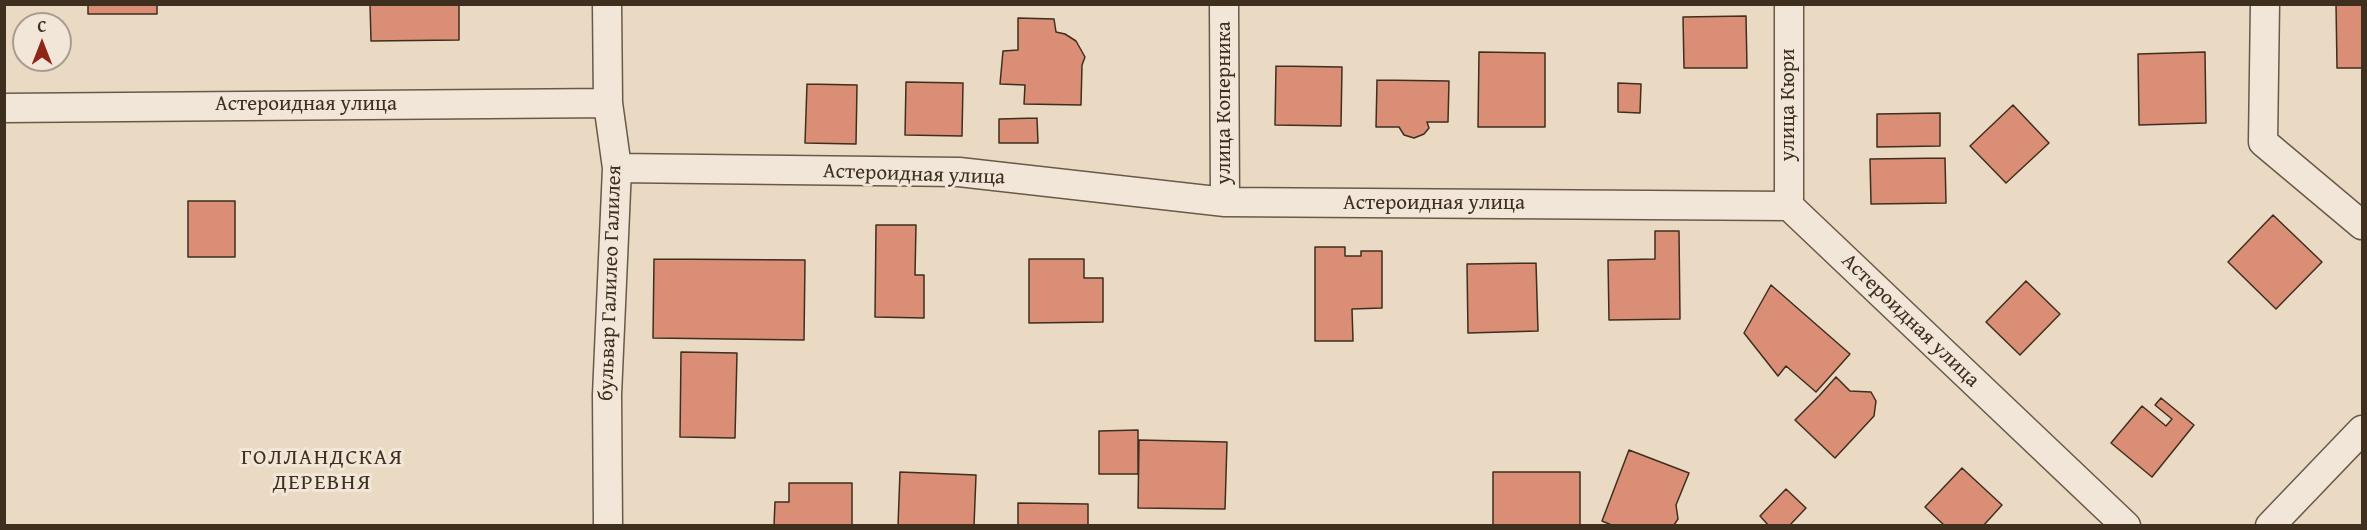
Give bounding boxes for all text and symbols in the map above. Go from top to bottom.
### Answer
north arrow [12,12,72,72]
text: С [37,14,47,38]
street label: улица Коперника [1212,21,1238,185]
street label: улица Кюри [1776,48,1802,162]
street label: Астероидная улица [215,92,397,118]
street label: Астероидная улица [823,159,1005,191]
street label: бульвар Галилео Галилея [594,164,628,402]
street label: Астероидная улица [1343,191,1525,217]
street label: Астероидная улица [1836,249,1984,393]
district label: ГОЛЛАНДСКАЯ ДЕРЕВНЯ [241,445,403,496]

